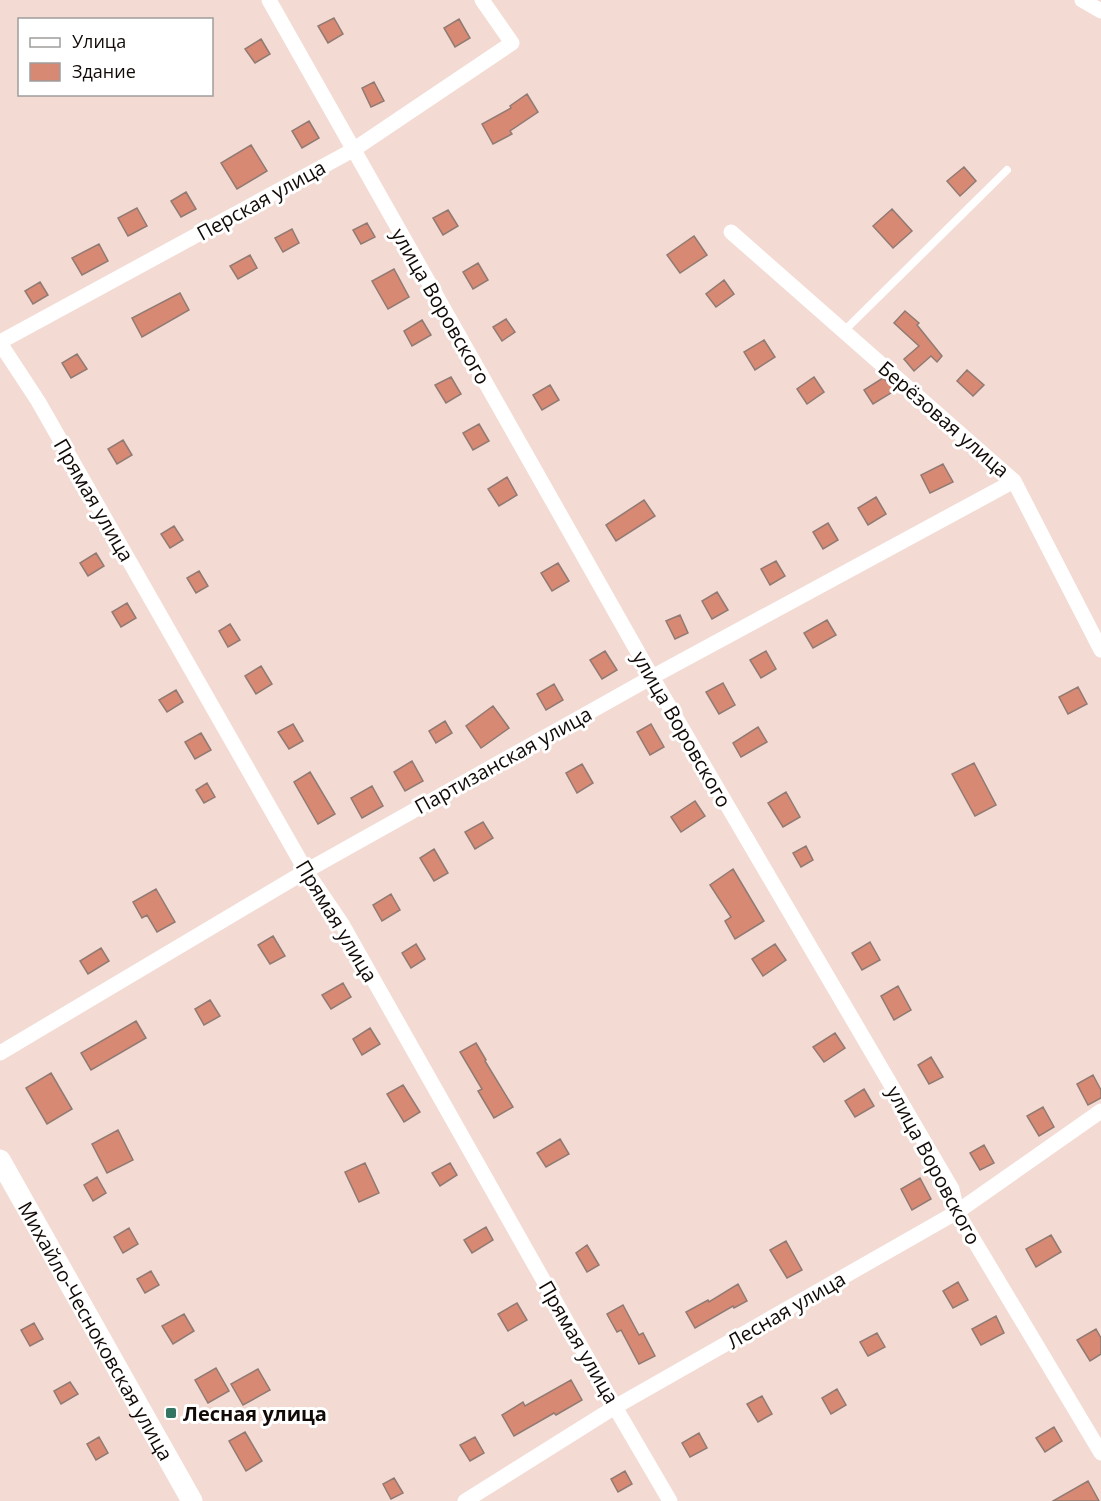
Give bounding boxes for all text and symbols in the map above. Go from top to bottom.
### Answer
legend [18,18,213,96]
text: Улица [72,29,126,53]
text: Здание [72,59,136,83]
street label: Перская улица [192,153,330,247]
street label: улица Воровского [385,223,497,389]
street label: Берёзовая улица [873,355,1015,483]
street label: Прямая улица [48,434,140,566]
street label: улица Воровского [626,646,738,812]
street label: Партизанская улица [410,700,596,820]
street label: Прямая улица [290,855,384,987]
street label: улица Воровского [881,1081,987,1249]
street label: Михайло-Чесноковская улица [12,1196,180,1465]
street label: Лесная улица [722,1265,850,1355]
street label: Прямая улица [533,1276,625,1408]
place label: Лесная улица [183,1400,327,1427]
marker: Лесная улица [164,1406,178,1420]

